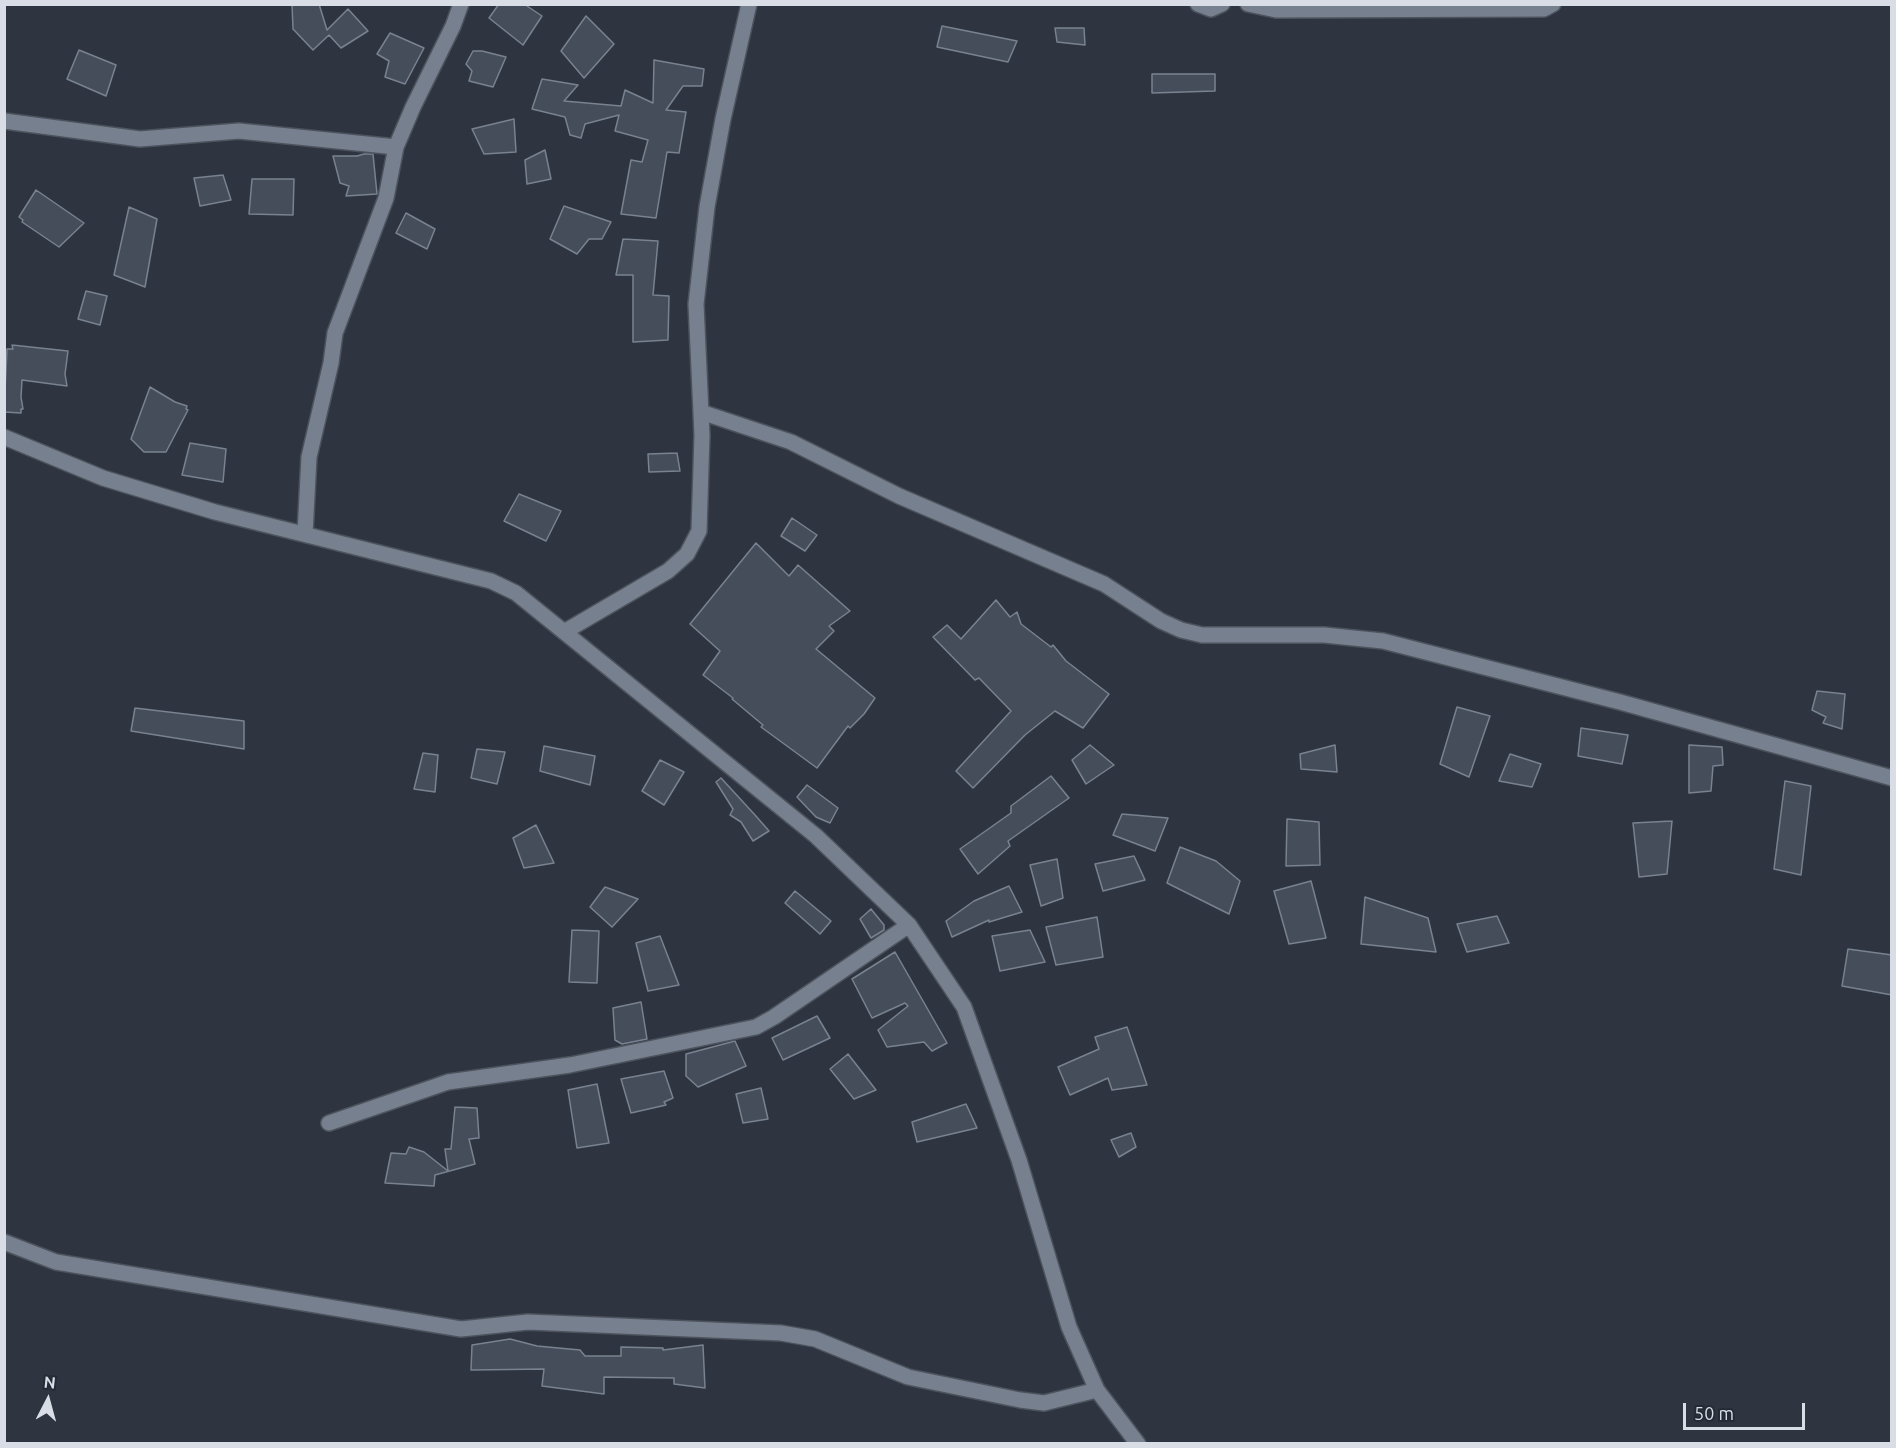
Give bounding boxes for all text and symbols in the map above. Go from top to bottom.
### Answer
north arrow [18,1370,78,1430]
text: N [43,1373,57,1392]
scale bar [1686,1391,1808,1429]
text: 50 m [1694,1403,1734,1423]

